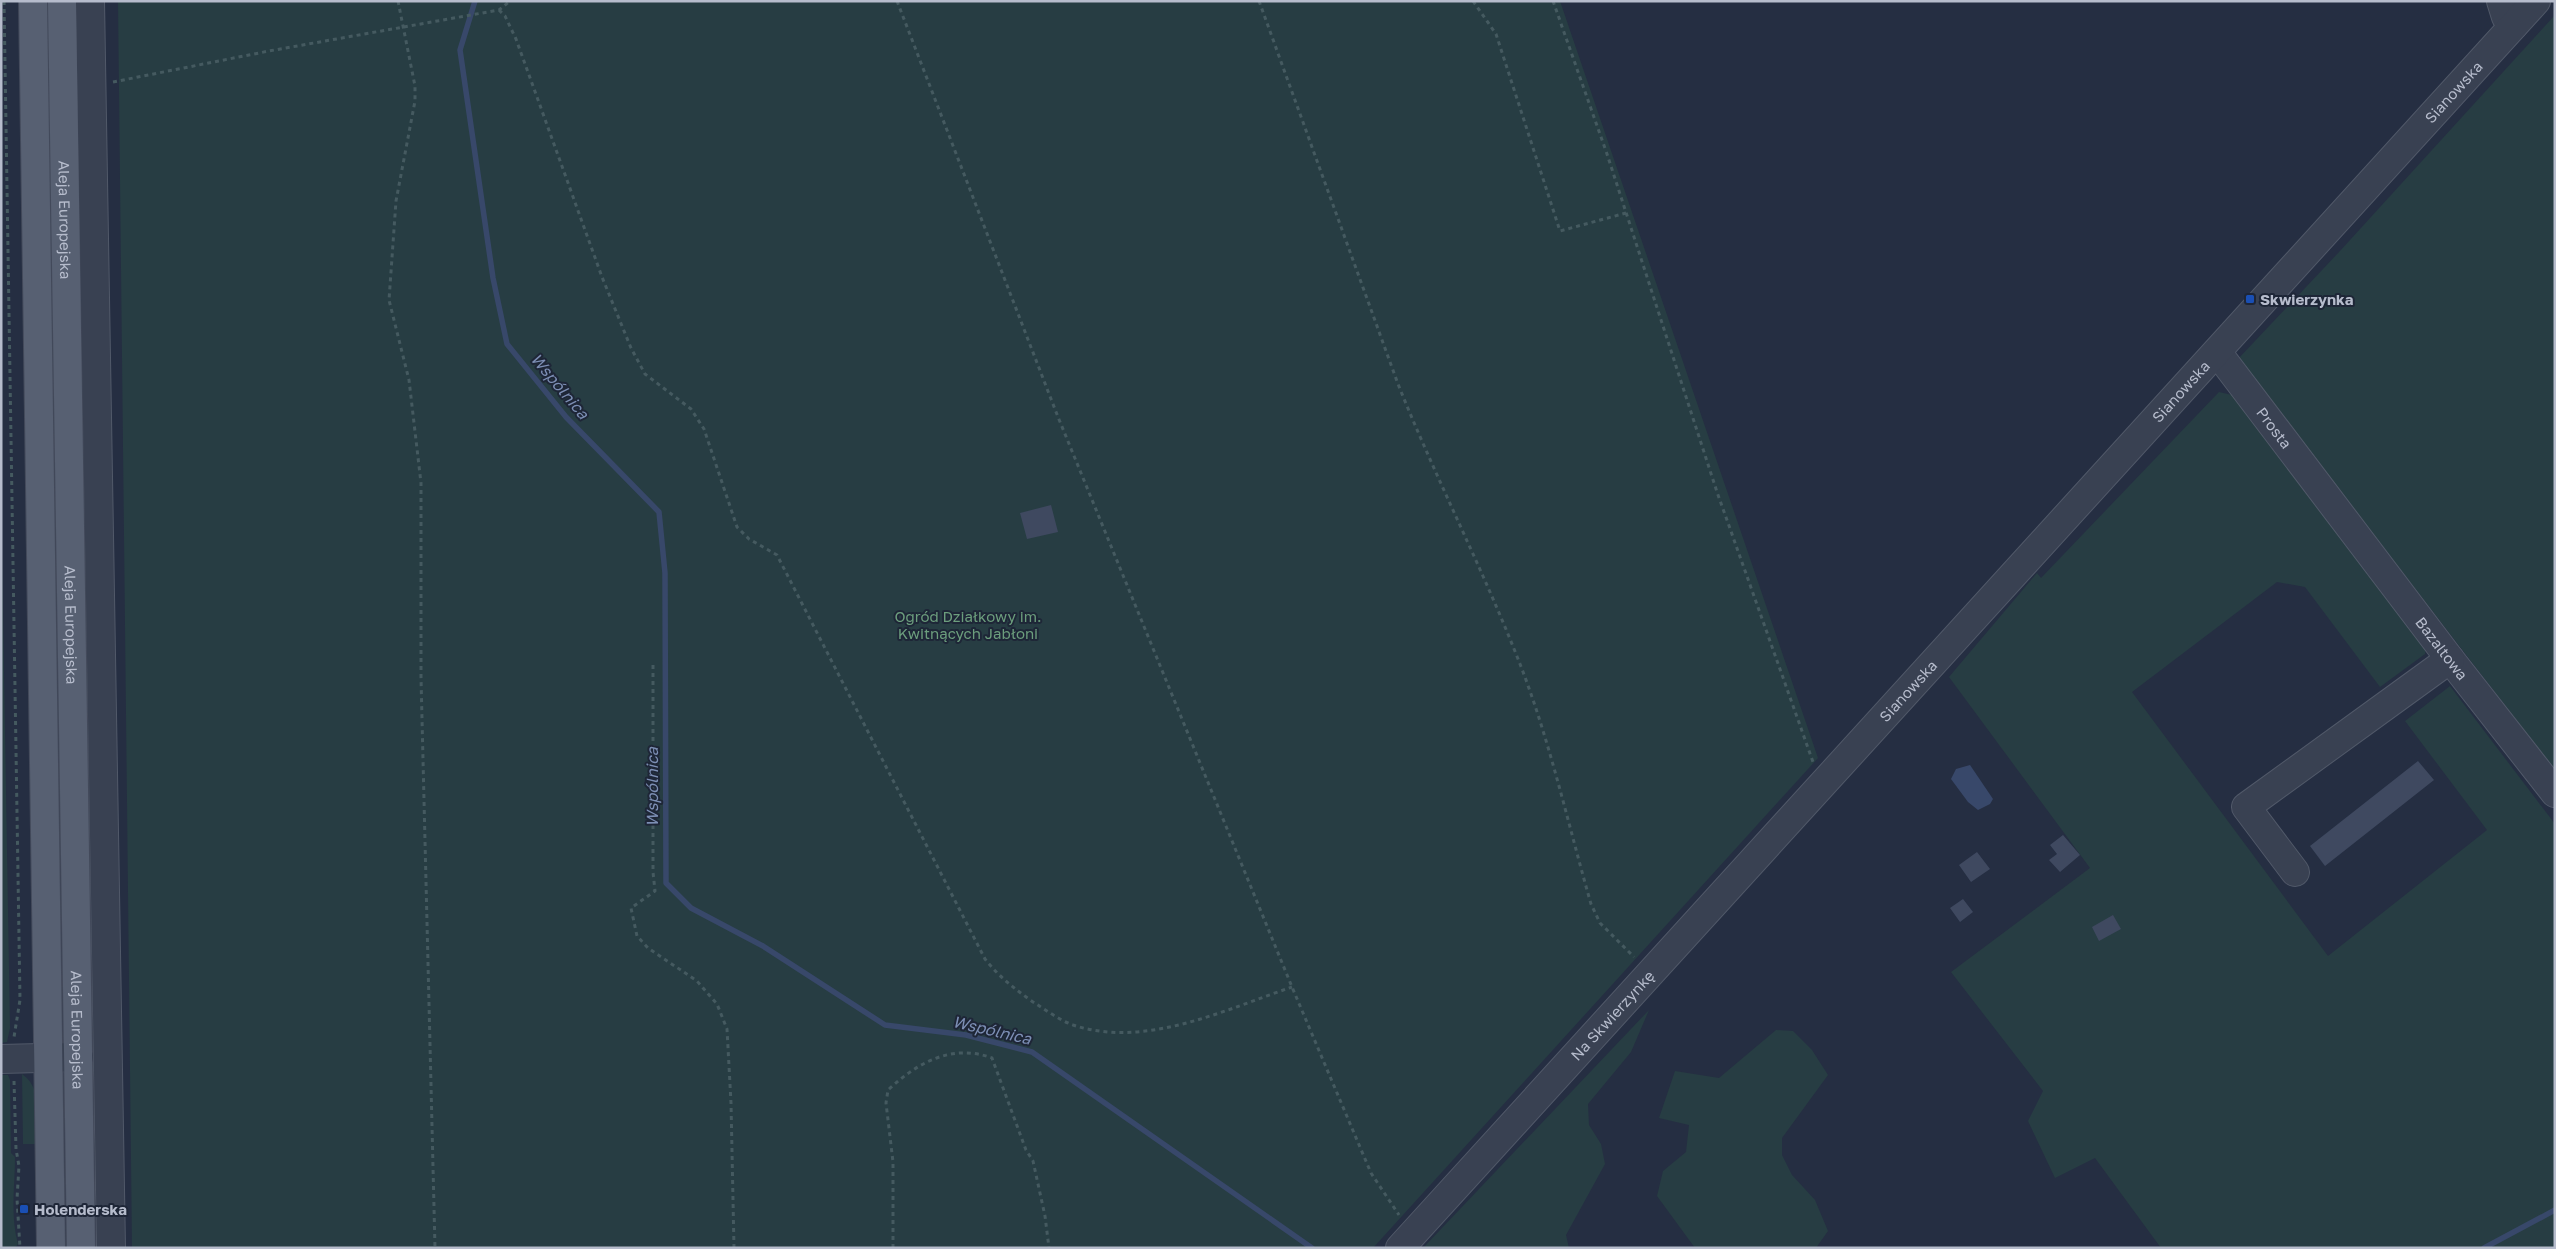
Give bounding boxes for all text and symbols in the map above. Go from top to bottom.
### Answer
street label: Sianowska [2421,57,2486,126]
street label: Aleja Europejska [55,160,75,280]
place label: Skwierzynka [2260,290,2354,308]
marker: Skwierzynka [2244,293,2256,305]
water label: Wspólnica [527,349,594,424]
street label: Sianowska [2148,357,2213,426]
street label: Prosta [2253,404,2296,452]
street label: Aleja Europejska [62,565,81,685]
park label: Ogród Działkowy im. Kwitnących Jabłoni [894,607,1042,642]
street label: Bazaltowa [2412,613,2472,683]
street label: Sianowska [1875,656,1940,725]
water label: Wspólnica [642,746,662,827]
street label: Na Skwierzynkę [1567,966,1658,1064]
street label: Aleja Europejska [68,970,88,1090]
water label: Wspólnica [951,1011,1034,1049]
place label: Holenderska [34,1200,127,1218]
marker: Holenderska [18,1203,30,1215]

